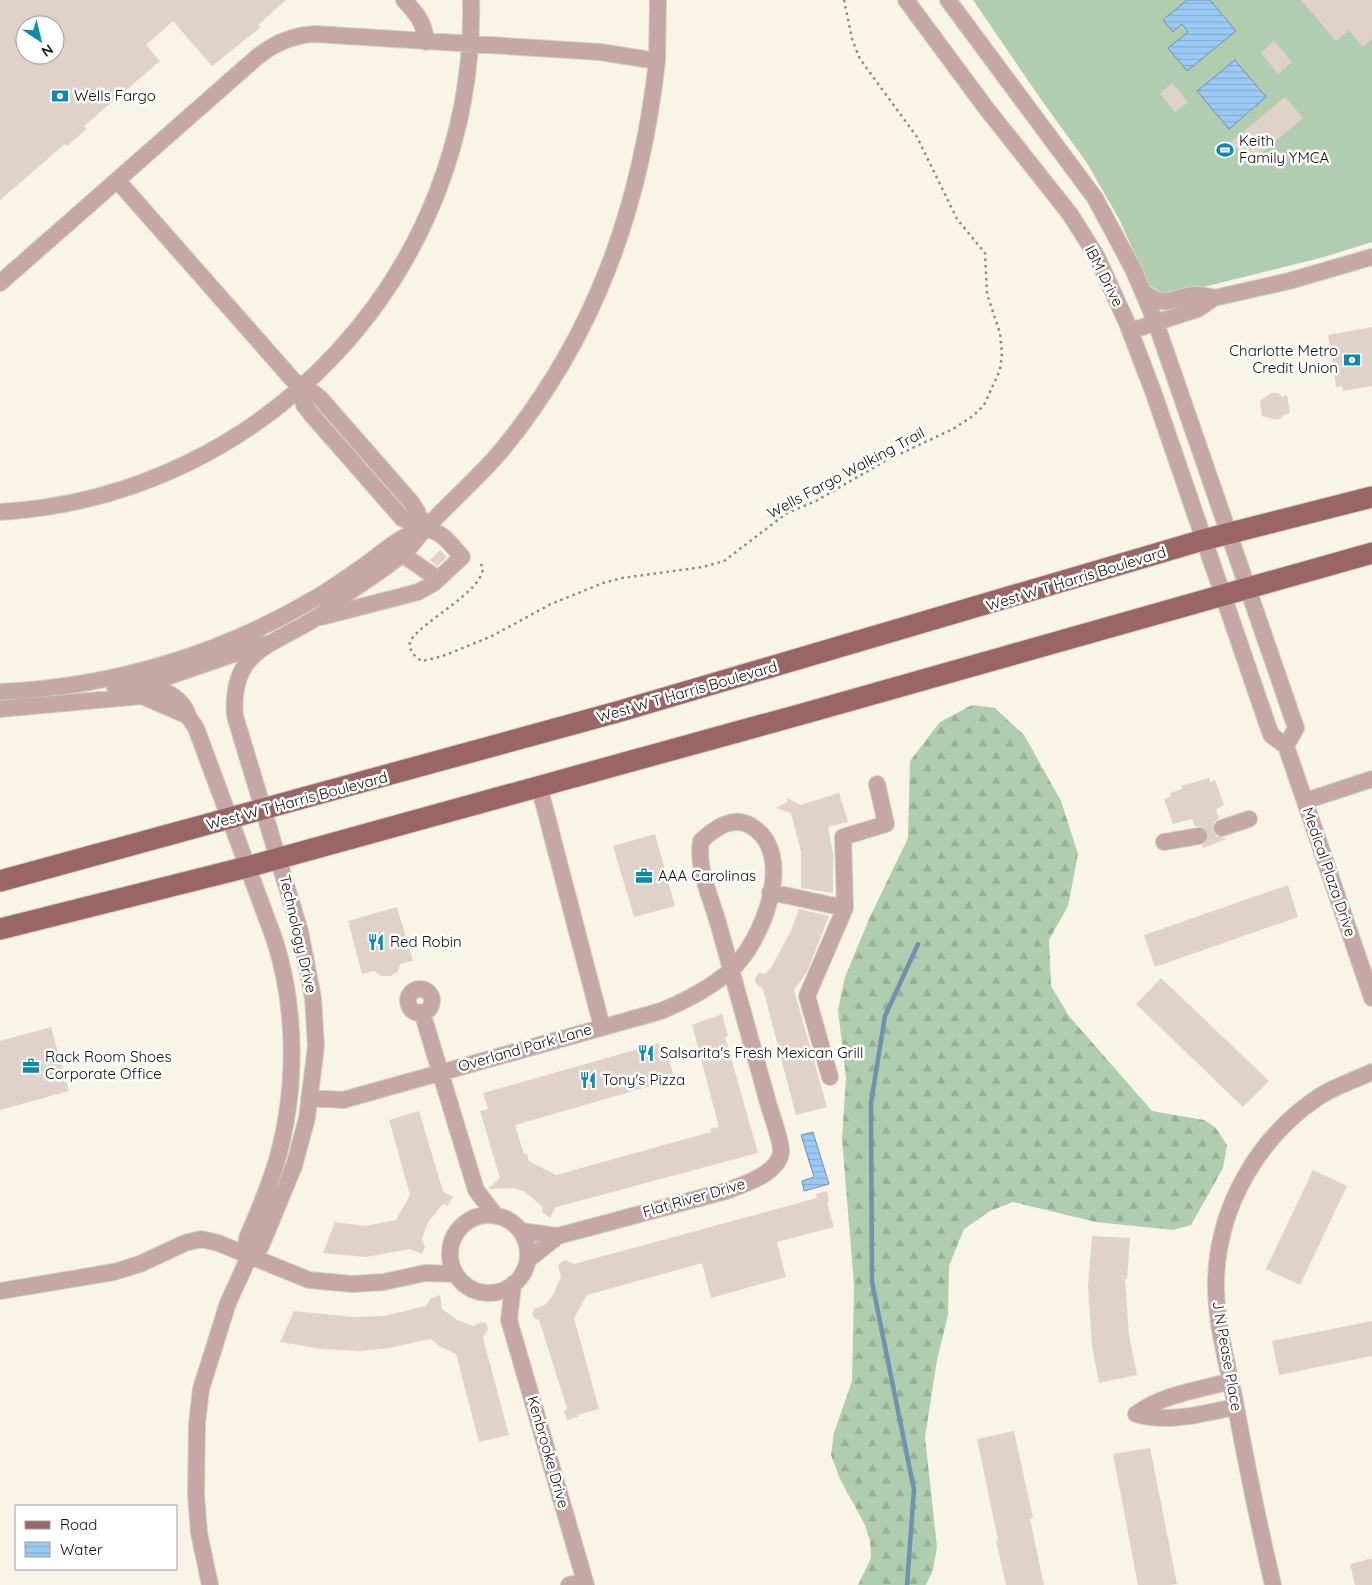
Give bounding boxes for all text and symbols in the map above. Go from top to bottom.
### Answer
north arrow [15,15,65,65]
text: N [38,40,57,61]
bank icon: Wells Fargo [50,86,70,106]
place label: Wells Fargo [74,86,156,105]
place label: Keith Family YMCA [1239,131,1330,167]
sports icon: Keith Family YMCA [1215,140,1235,160]
street label: IBM Drive [1081,242,1128,310]
place label: Charlotte Metro Credit Union [1229,341,1338,377]
bank icon: Charlotte Metro Credit Union [1342,350,1362,370]
street label: Wells Fargo Walking Trail [764,423,928,522]
street label: West W T Harris Boulevard [984,542,1168,615]
street label: West W T Harris Boulevard [594,657,779,726]
street label: West W T Harris Boulevard [204,767,390,834]
street label: Medical Plaza Drive [1298,805,1361,939]
office icon: AAA Carolinas [634,866,654,886]
place label: AAA Carolinas [658,866,756,885]
street label: Technology Drive [276,873,321,995]
restaurant icon: Red Robin [366,932,386,952]
place label: Red Robin [390,932,462,951]
street label: Overland Park Lane [456,1019,594,1076]
restaurant icon: Salsarita's Fresh Mexican Grill [636,1043,656,1063]
place label: Salsarita's Fresh Mexican Grill [660,1043,864,1062]
place label: Rack Room Shoes Corporate Office [45,1047,171,1083]
office icon: Rack Room Shoes Corporate Office [21,1056,41,1076]
restaurant icon: Tony's Pizza [578,1070,598,1090]
place label: Tony's Pizza [602,1070,685,1089]
street label: Flat River Drive [640,1174,747,1221]
street label: J N Pease Place [1208,1299,1247,1412]
street label: Kenbrooke Drive [523,1393,574,1510]
legend [15,1505,178,1570]
text: Road [60,1515,97,1534]
text: Water [60,1540,103,1559]

